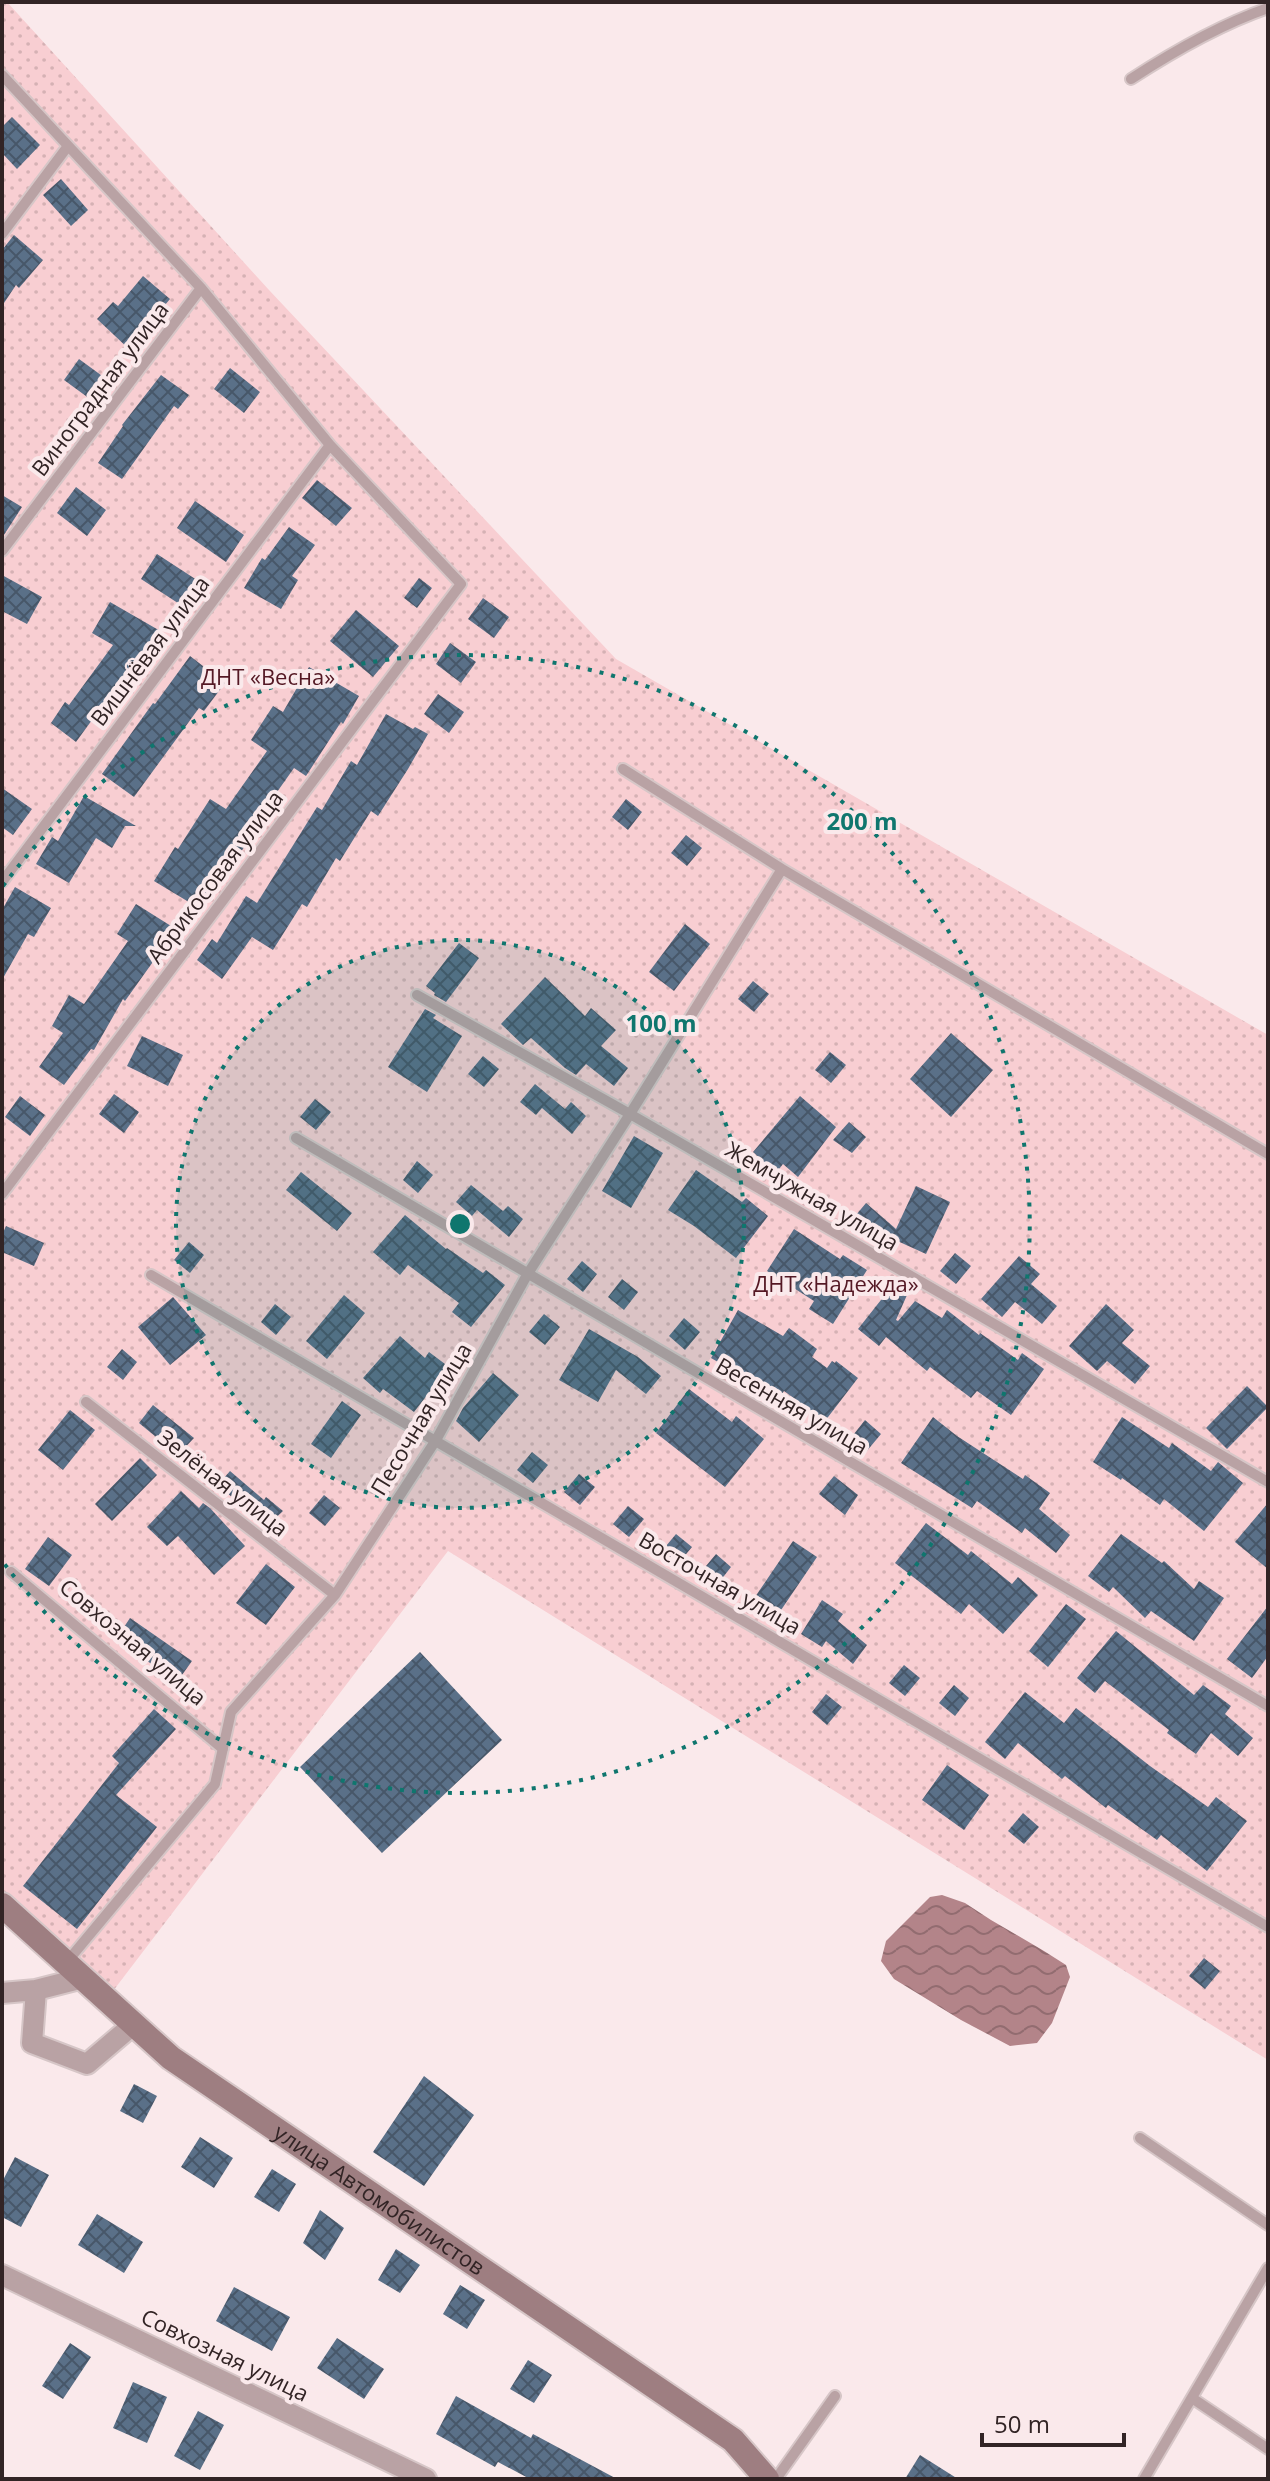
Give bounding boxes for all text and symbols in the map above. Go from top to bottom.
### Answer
street label: Виноградная улица [24,295,175,482]
street label: Вишнёвая улица [83,569,215,731]
park label: ДНТ «Весна» [201,661,335,691]
street label: Абрикосовая улица [139,784,289,969]
text: 200 m [827,804,897,837]
text: 100 m [626,1006,696,1039]
street label: Жемчужная улица [720,1133,905,1257]
centre of rings [446,1210,474,1238]
park label: ДНТ «Надежда» [753,1268,919,1298]
street label: Песочная улица [363,1337,478,1500]
street label: Весенняя улица [711,1349,874,1461]
street label: Зелёная улица [152,1422,295,1543]
street label: Восточная улица [634,1523,807,1641]
street label: Совхозная улица [54,1571,213,1711]
street label: улица Автомобилистов [268,2116,492,2281]
street label: Совхозная улица [137,2301,314,2408]
scale bar [982,2397,1124,2447]
text: 50 m [994,2407,1050,2440]

